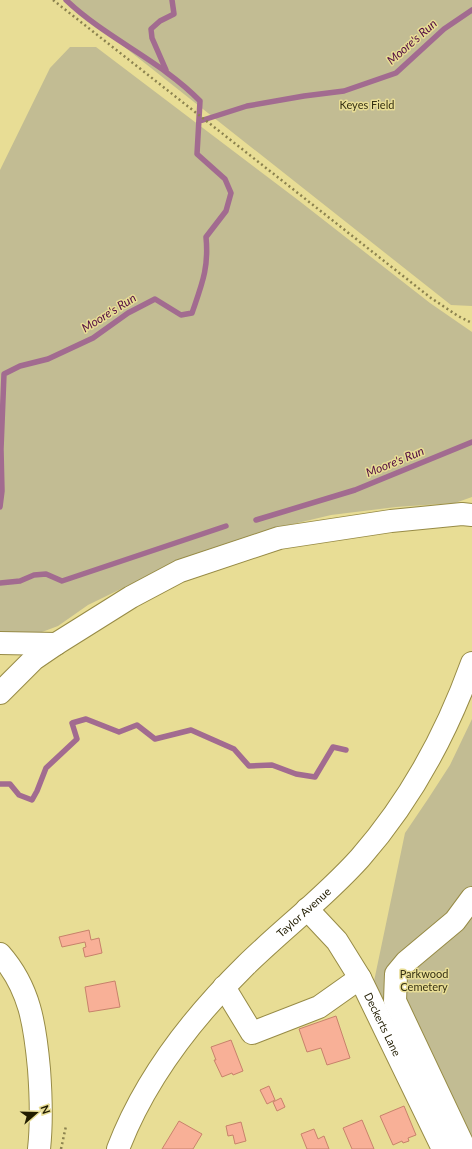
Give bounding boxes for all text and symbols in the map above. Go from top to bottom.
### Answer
water label: Moore's Run [384,16,440,67]
park label: Keyes Field [340,98,394,111]
water label: Moore's Run [79,290,139,335]
water label: Moore's Run [364,443,426,480]
street label: Taylor Avenue [274,884,333,940]
park label: Parkwood Cemetery [400,967,448,993]
street label: Deckerts Lane [362,990,404,1058]
north arrow [16,1093,56,1133]
text: N [38,1103,53,1116]

